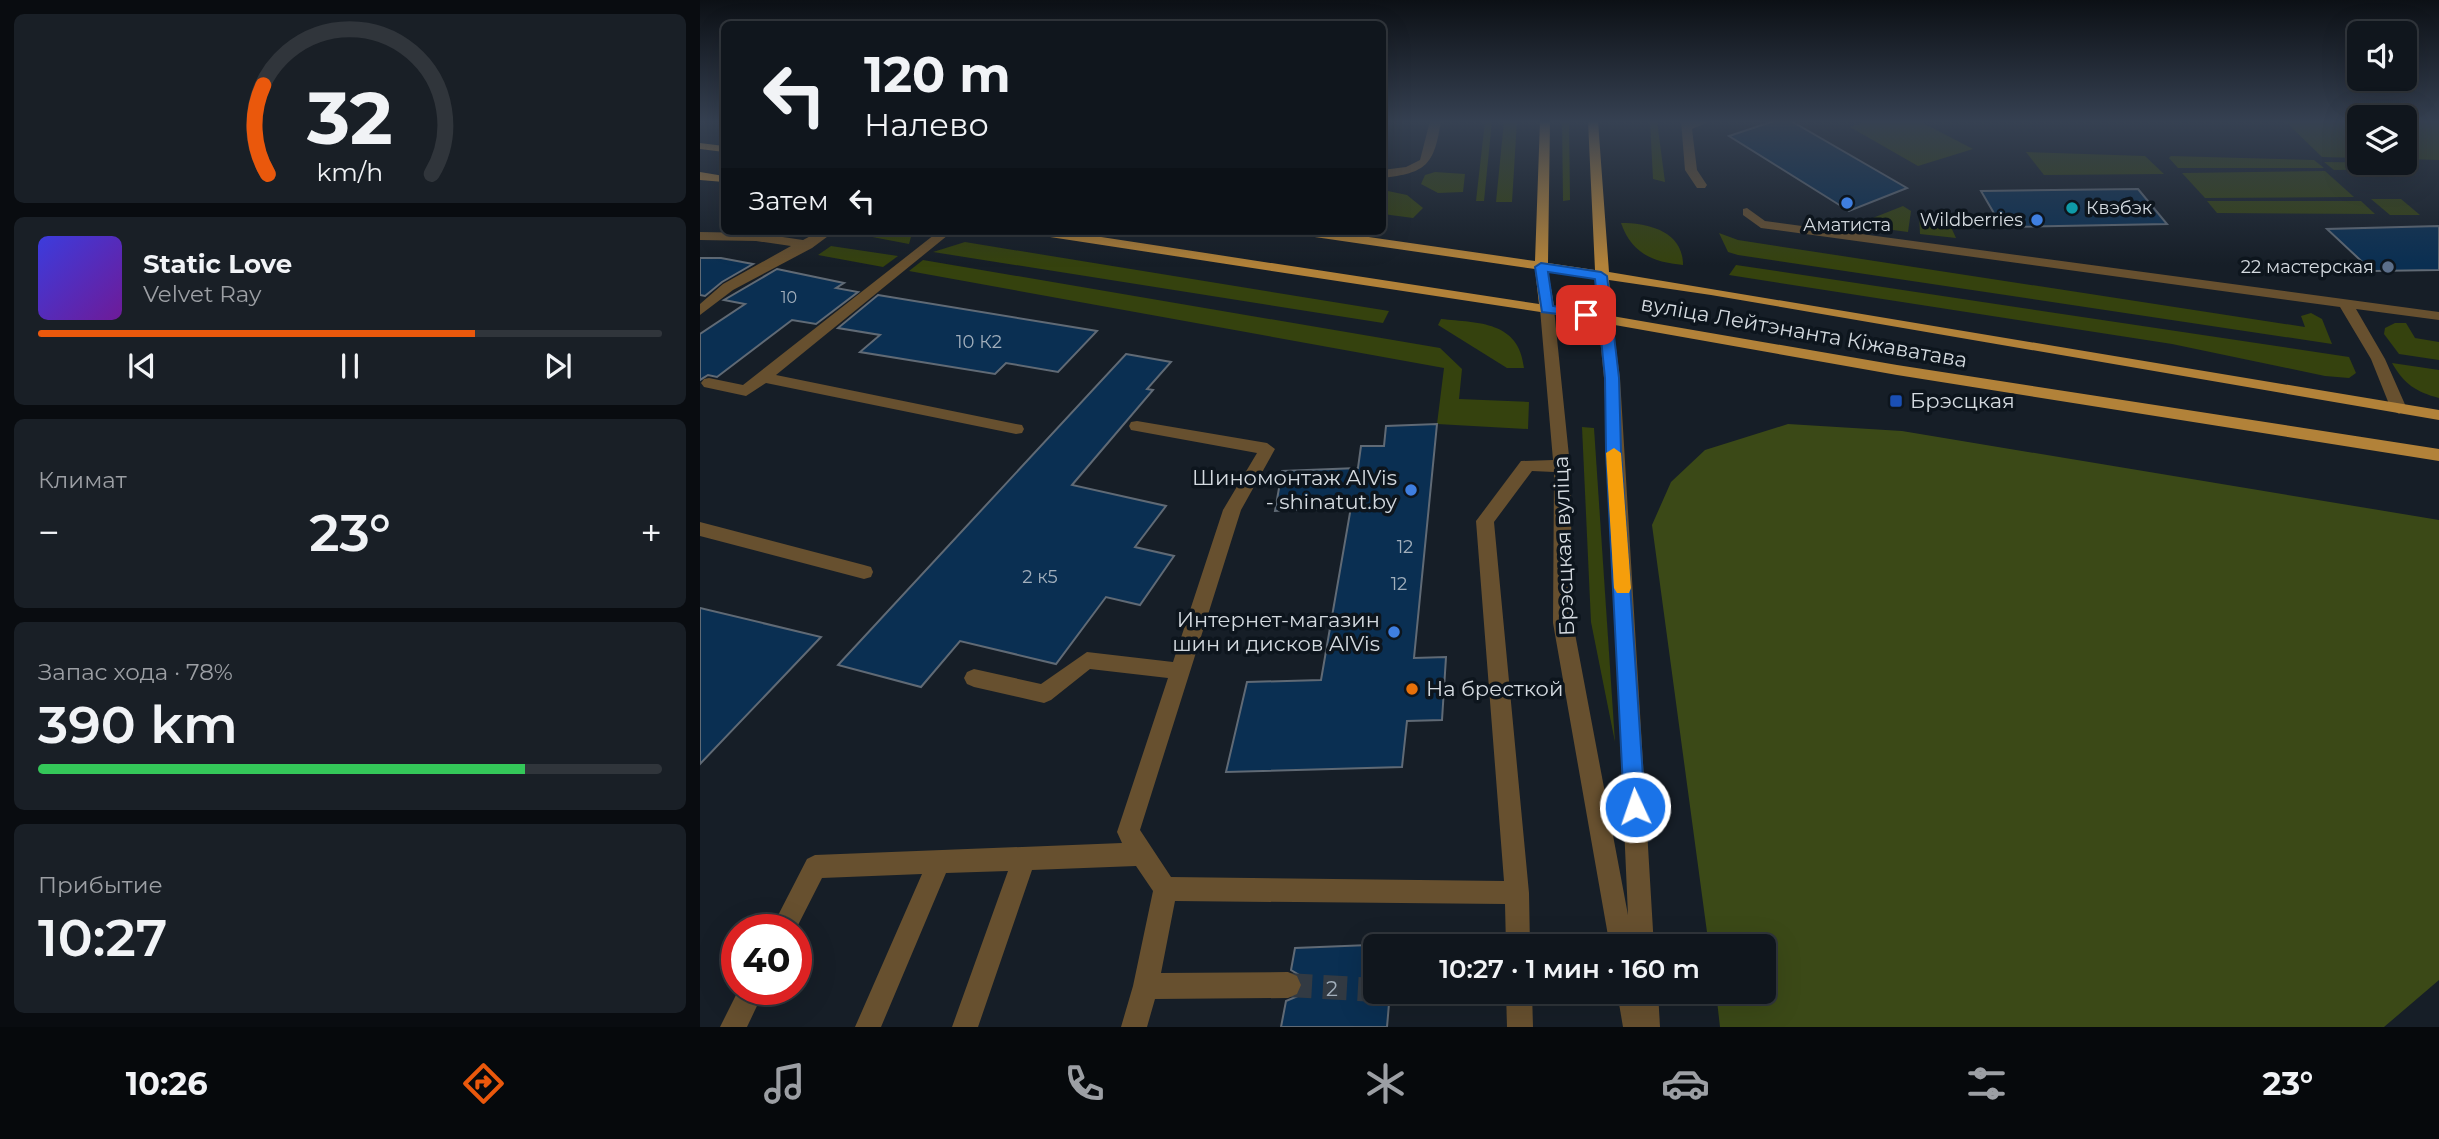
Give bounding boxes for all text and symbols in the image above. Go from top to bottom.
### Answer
map controls [2347,21,2417,175]
button: sound [2347,21,2417,91]
text: 120 m [864,45,1011,104]
icon: left [749,49,840,140]
text: 32 [306,75,393,163]
text: Налево [864,105,989,144]
button: layers [2347,105,2417,175]
text: km/h [317,157,383,187]
icon: left [843,182,881,220]
text: Затем [749,185,829,217]
marker: Аматиста [1839,195,1855,211]
place label: Квэбэк [2086,197,2153,219]
marker: Квэбэк [2064,200,2080,216]
place label: Wildberries [1920,209,2023,231]
marker: Wildberries [2029,212,2045,228]
place label: Аматиста [1803,214,1891,236]
text: Static Love [143,248,292,280]
place label: 22 мастерская [2241,256,2374,278]
marker: 22 мастерская [2380,259,2396,275]
text: Velvet Ray [143,280,261,308]
pin [1556,285,1616,345]
house number: 10 [781,288,797,307]
street label: вуліца Лейтэнанта Кіжаватава [1639,290,1969,373]
icon: arrive [1567,296,1605,334]
house number: 10 К2 [956,331,1002,353]
icon: previous [123,347,161,385]
icon: pause [331,347,369,385]
icon: next [539,347,577,385]
place label: Брэсцкая [1910,388,2015,413]
marker: Брэсцкая [1888,393,1904,409]
street label: Брэсцкая вуліца [1548,456,1579,636]
place label: Шиномонтаж AlVis - shinatut.by [1192,465,1398,514]
text: Климат [38,466,127,494]
marker: Шиномонтаж AlVis - shinatut.by [1403,482,1419,498]
text: 23° [309,501,391,564]
text: − [38,509,60,556]
text: + [640,509,662,556]
house number: 12 [1397,536,1413,558]
house number: 2 к5 [1022,566,1058,588]
house number: 12 [1391,573,1407,595]
place label: Интернет-магазин шин и дисков AlVis [1172,607,1380,656]
marker: Интернет-магазин шин и дисков AlVis [1386,624,1402,640]
text: Запас хода · 78% [38,658,233,686]
place label: На бресткой [1426,676,1563,701]
marker: На бресткой [1404,681,1420,697]
text: 390 km [38,693,238,756]
position arrow [1598,770,1672,844]
text: Прибытие [38,871,163,899]
text: 10:27 [38,906,167,969]
speed limit sign: 40 [721,914,812,1005]
text: 10:27 · 1 мин · 160 m [1439,953,1700,985]
house number: 2 [1326,976,1338,1001]
icon: directions [459,1059,508,1108]
icon: music [760,1059,809,1108]
icon: phone [1060,1059,1109,1108]
icon: climate [1361,1059,1410,1108]
icon: car [1661,1059,1710,1108]
icon: filters [1962,1059,2011,1108]
text: 10:26 [126,1064,208,1103]
text: 23° [2262,1064,2313,1103]

